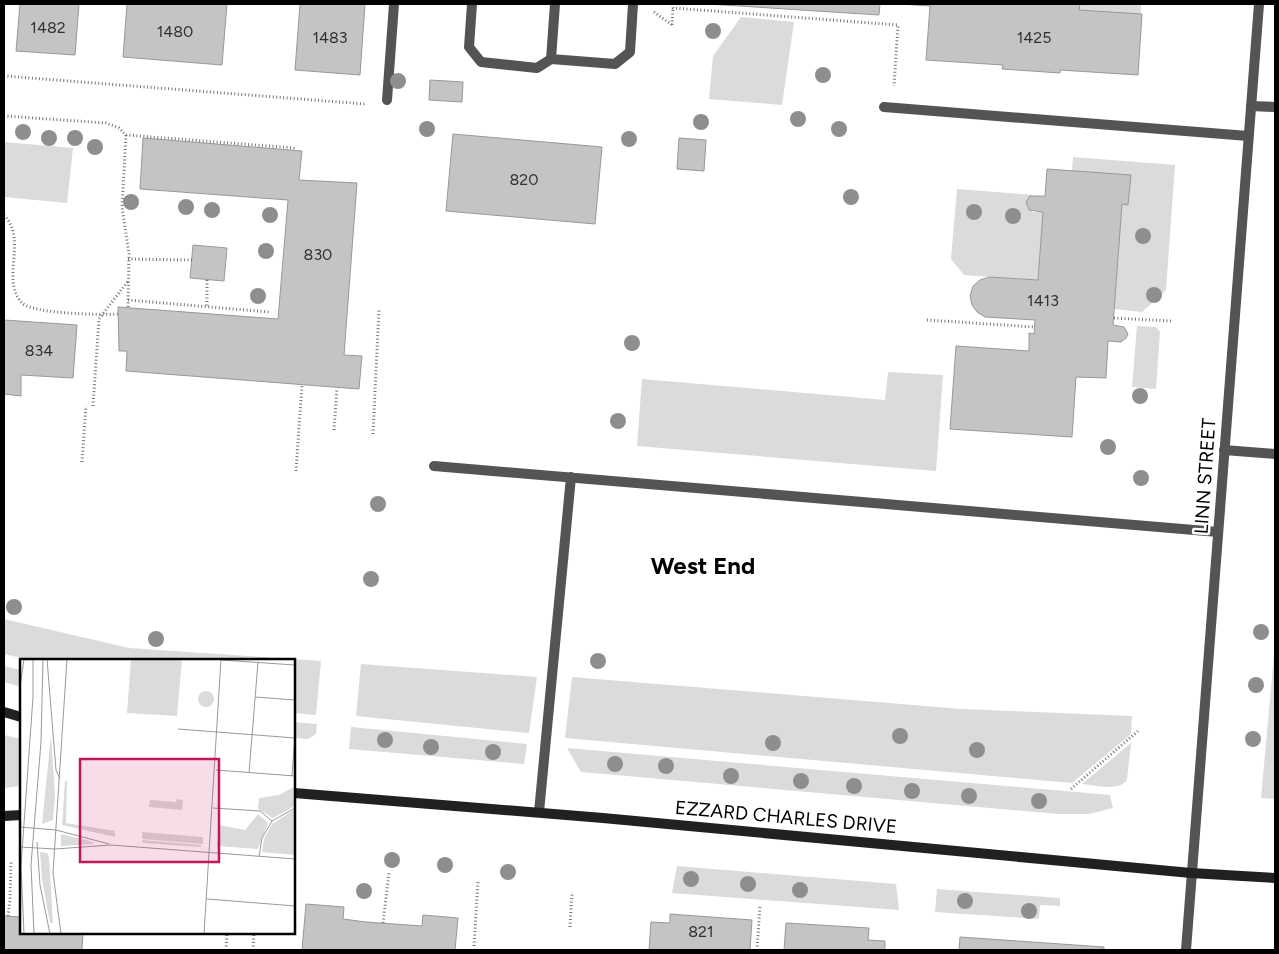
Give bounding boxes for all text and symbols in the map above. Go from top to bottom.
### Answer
house number: 1482 [30,18,66,37]
house number: 1480 [157,22,193,41]
house number: 1483 [312,28,348,47]
house number: 1425 [1017,28,1051,47]
house number: 820 [509,170,539,189]
house number: 830 [304,245,332,264]
house number: 1413 [1027,291,1059,310]
house number: 834 [25,341,53,360]
street label: LINN STREET [1189,417,1221,535]
district label: West End [651,551,755,580]
inset map [20,659,295,934]
street label: EZZARD CHARLES DRIVE [674,796,898,838]
house number: 821 [688,922,714,941]

